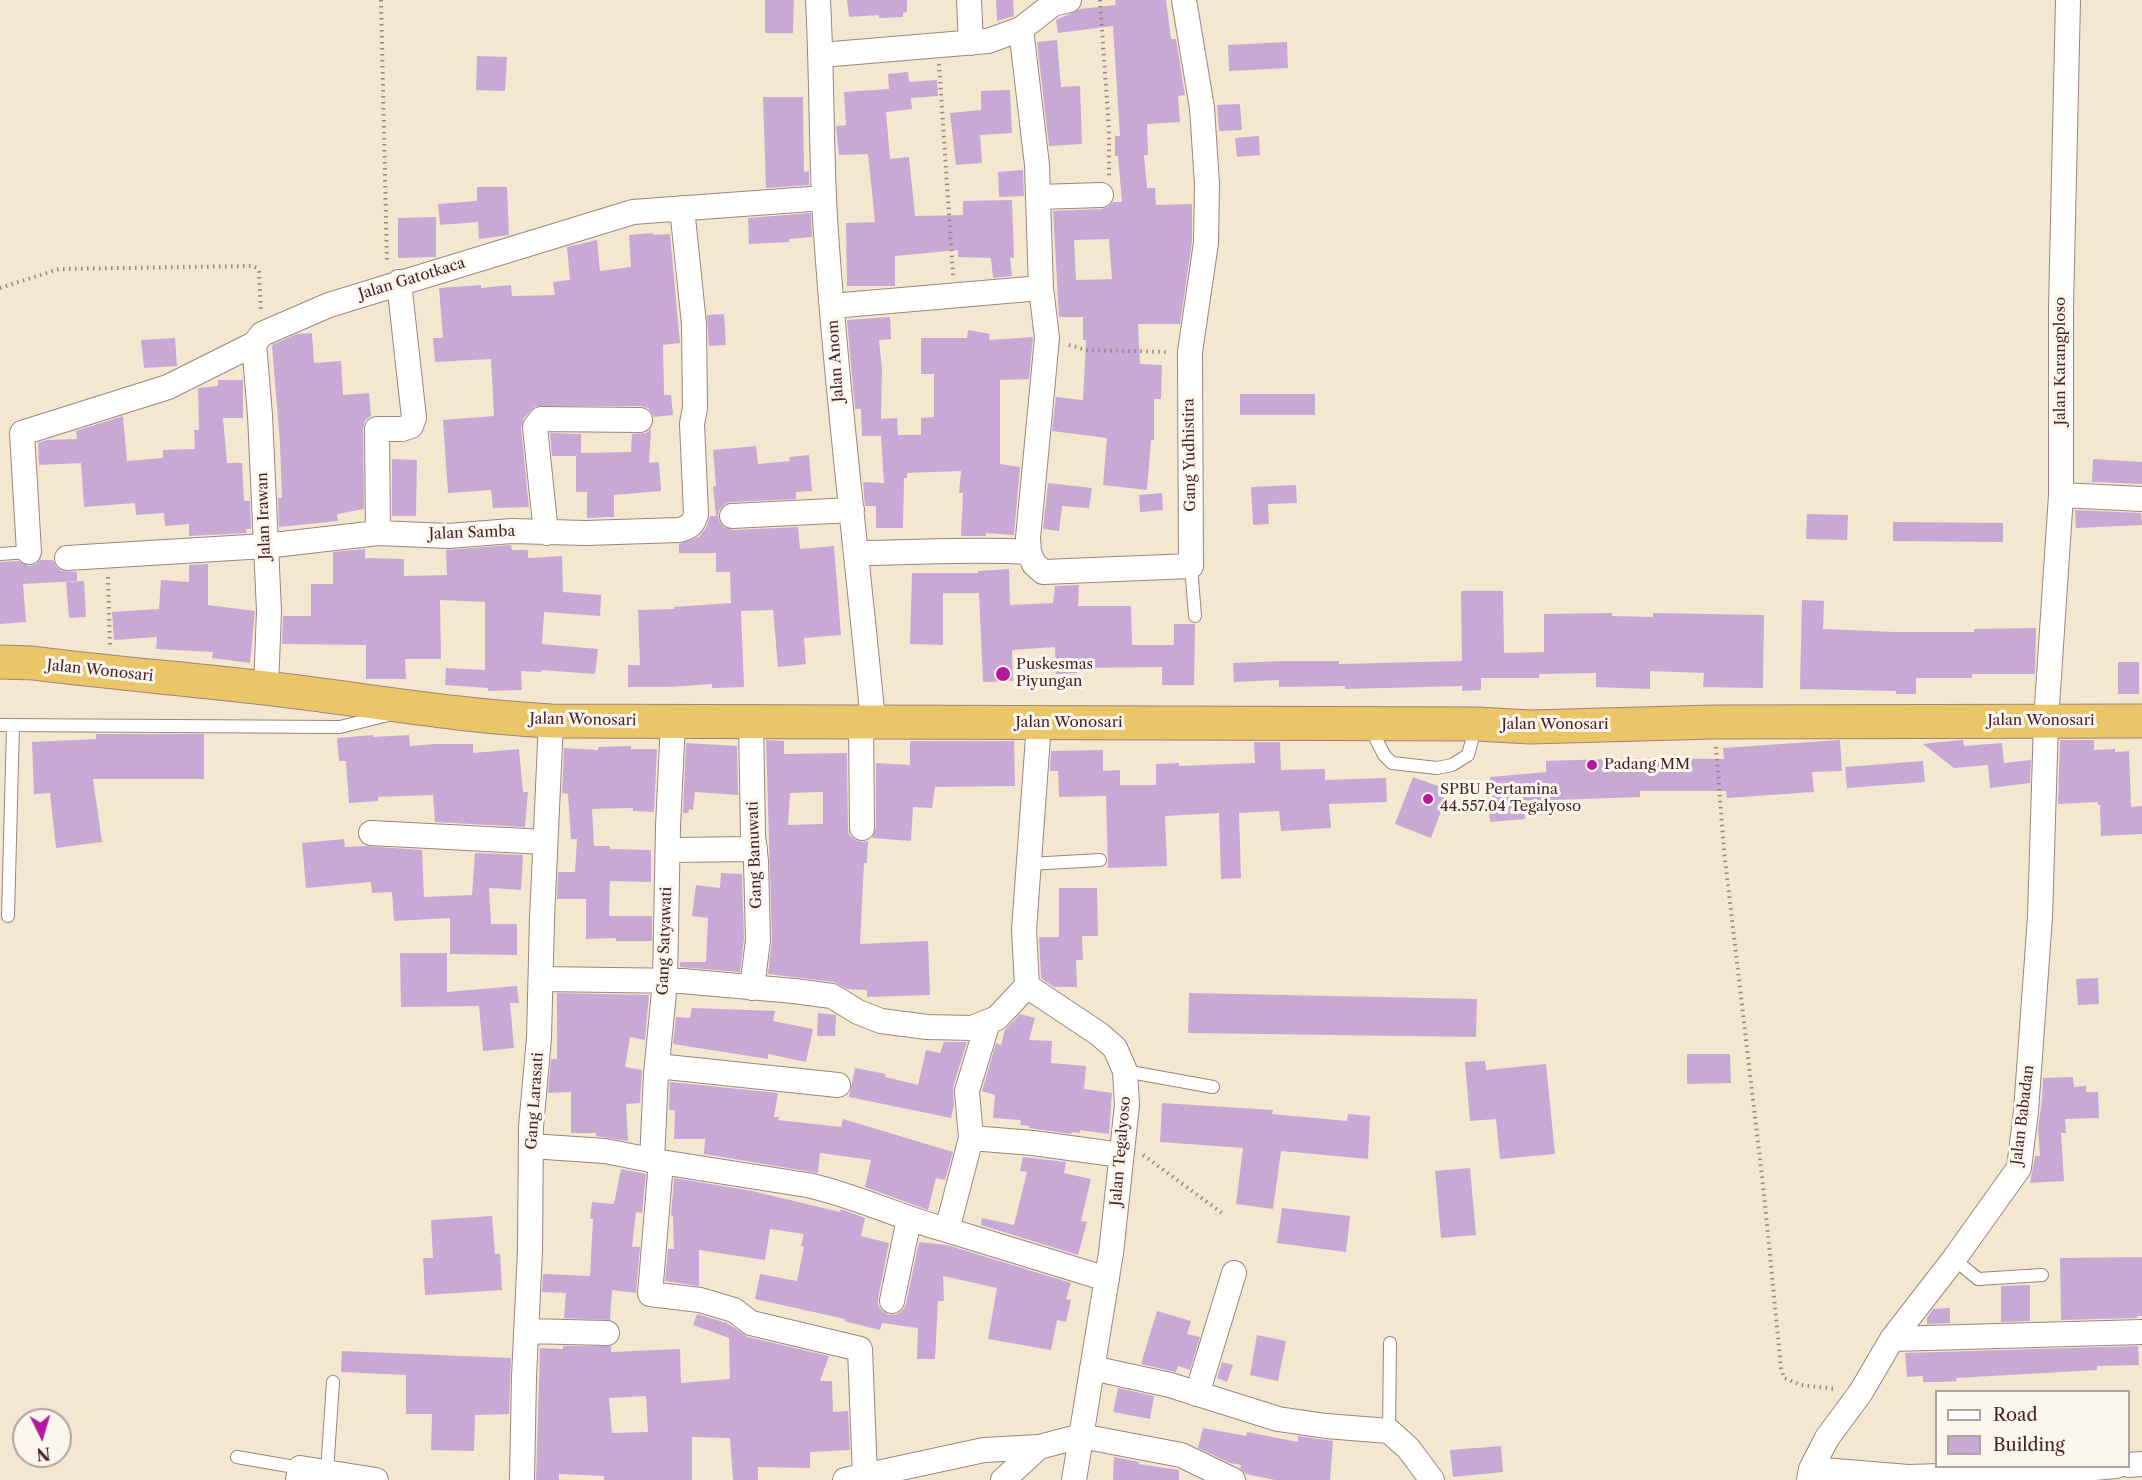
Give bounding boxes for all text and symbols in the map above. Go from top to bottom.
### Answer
street label: Jalan Gatotkaca [356,254,468,304]
street label: Jalan Karangploso [2052,297,2070,425]
street label: Jalan Anom [824,319,848,403]
street label: Gang Yudhistira [1180,398,1200,512]
street label: Jalan Irawan [253,472,275,560]
street label: Jalan Samba [428,522,516,544]
street label: Jalan Wonosari [46,656,154,686]
place label: Puskesmas Piyungan [1016,656,1093,691]
marker: Puskesmas Piyungan [994,665,1012,683]
street label: Jalan Wonosari [529,710,637,730]
street label: Jalan Wonosari [1987,712,2095,730]
street label: Jalan Wonosari [1015,714,1123,732]
street label: Jalan Wonosari [1501,716,1609,734]
place label: Padang MM [1604,756,1690,774]
marker: Padang MM [1585,758,1599,772]
place label: SPBU Pertamina 44.557.04 Tegalyoso [1440,781,1581,816]
marker: SPBU Pertamina 44.557.04 Tegalyoso [1421,792,1435,806]
street label: Gang Banuwati [744,801,766,909]
street label: Gang Satyawati [654,886,676,996]
street label: Gang Larasati [523,1052,547,1150]
street label: Jalan Babadan [2008,1064,2038,1166]
street label: Jalan Tegalyoso [1107,1095,1135,1207]
legend [1935,1390,2130,1468]
text: Road [1993,1404,2038,1426]
north arrow [12,1408,72,1468]
text: Building [1993,1434,2065,1456]
text: N [36,1443,51,1465]

